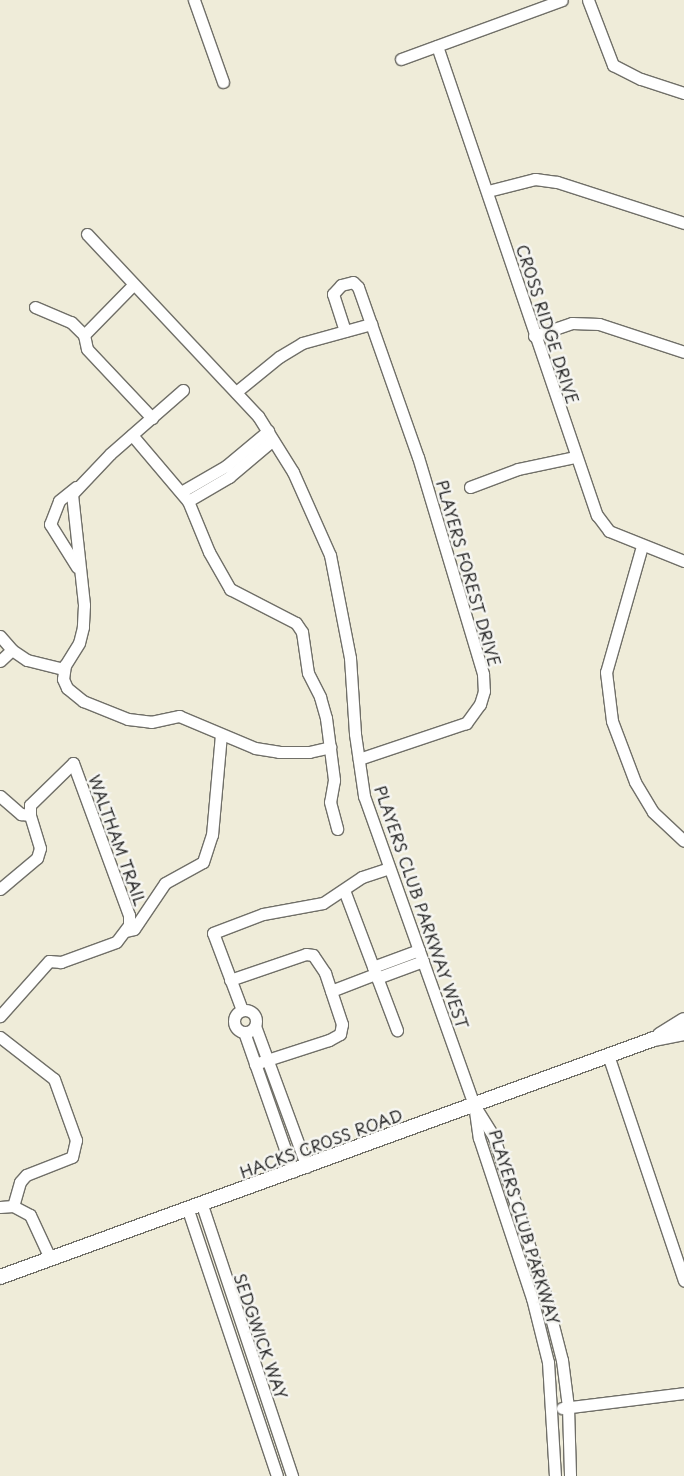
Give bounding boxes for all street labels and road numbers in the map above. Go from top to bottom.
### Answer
street label: CROSS RIDGE DRIVE [513,242,583,406]
street label: PLAYERS FOREST DRIVE [433,477,505,669]
street label: WALTHAM TRAIL [85,771,151,909]
street label: PLAYERS CLUB PARKWAY WEST [371,782,473,1032]
street label: HACKS CROSS ROAD [237,1104,405,1182]
street label: PLAYERS CLUB PARKWAY [486,1126,564,1328]
street label: SEDGWICK WAY [230,1270,292,1402]

